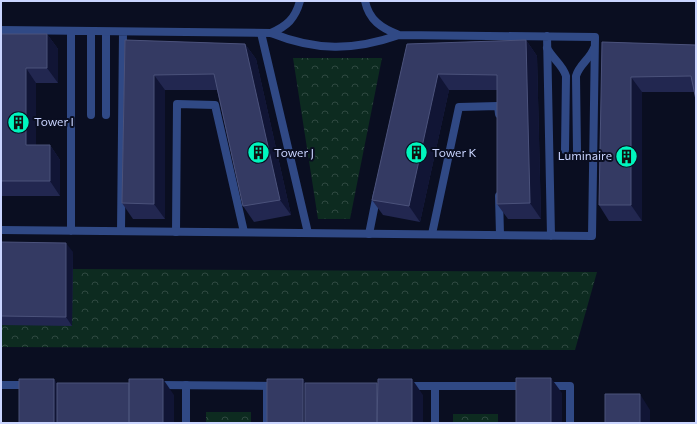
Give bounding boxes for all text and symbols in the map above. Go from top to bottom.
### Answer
building icon: Tower I [6,109,32,135]
place label: Tower I [34,114,74,128]
building icon: Tower J [245,140,271,166]
building icon: Tower K [403,140,429,166]
building icon: Luminaire [614,143,640,169]
place label: Tower J [274,145,314,160]
place label: Tower K [432,145,477,159]
place label: Luminaire [558,148,612,162]

